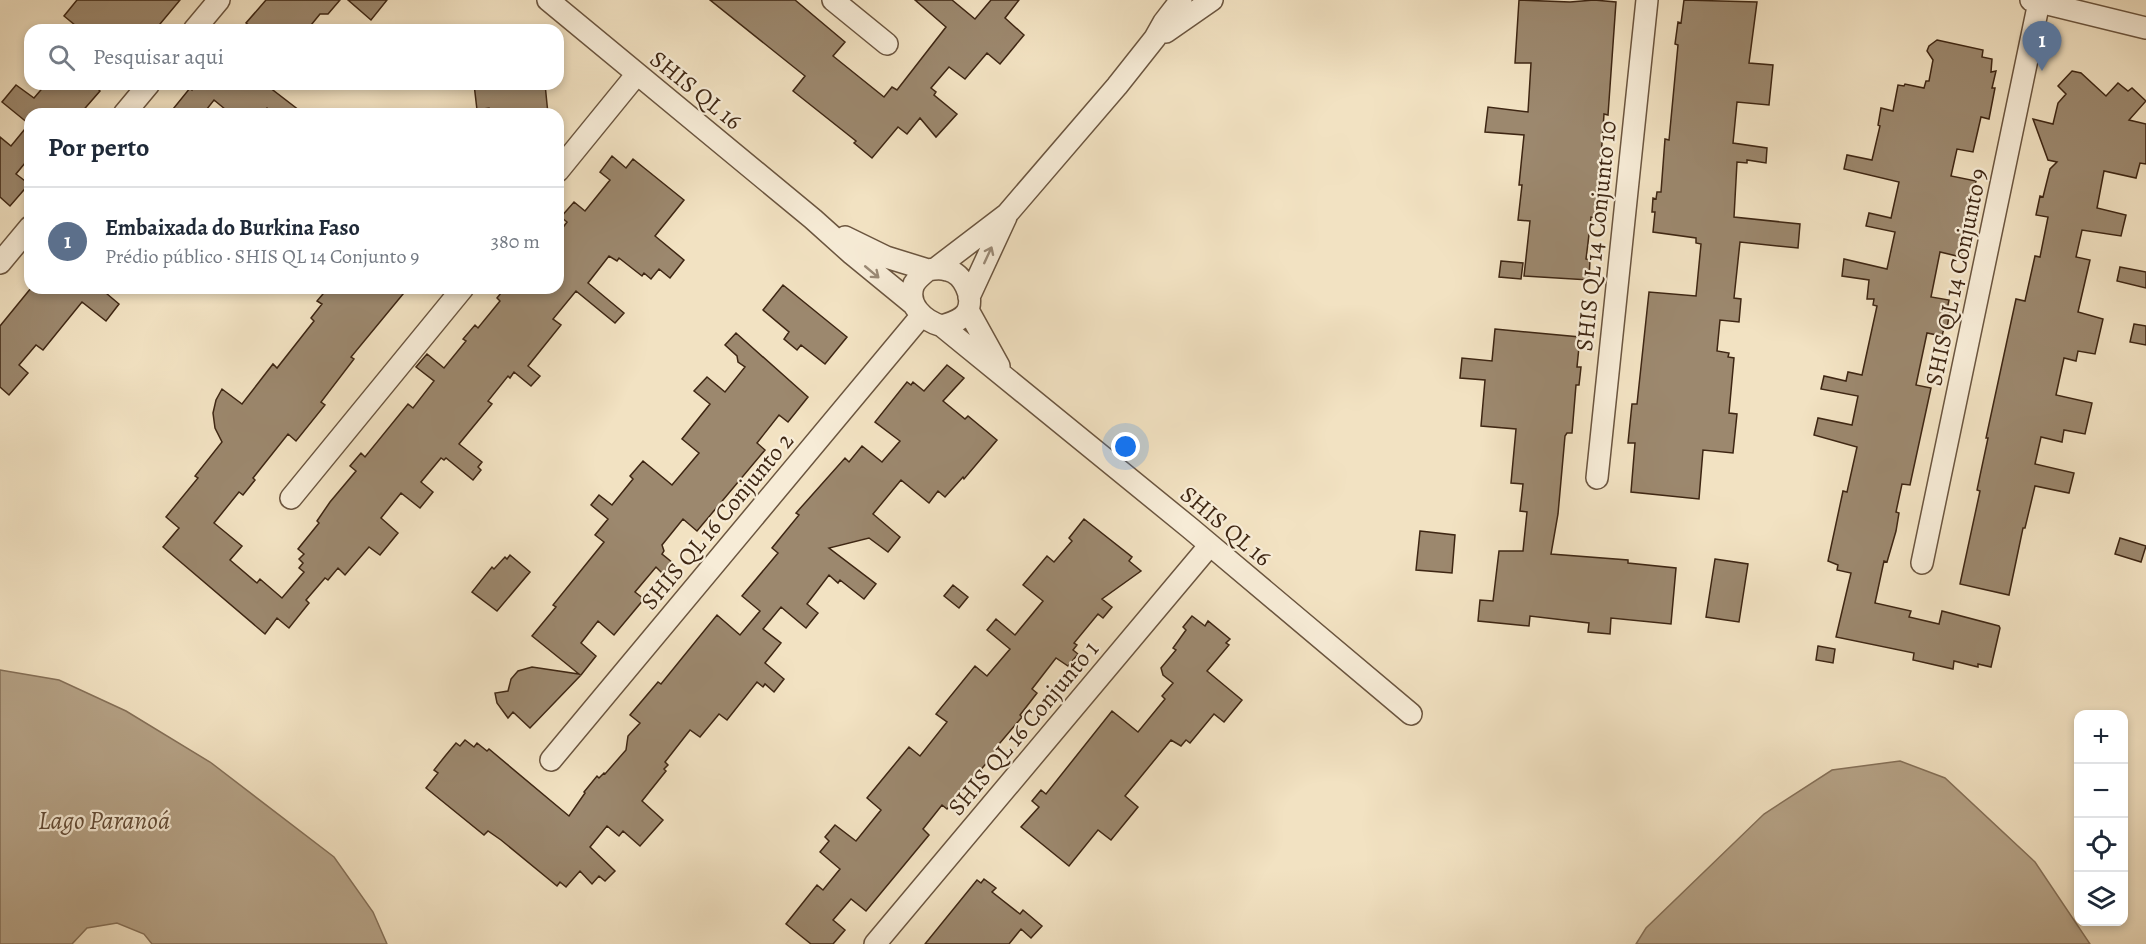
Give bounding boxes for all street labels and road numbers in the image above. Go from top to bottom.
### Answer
street label: SHIS QL 16 [643,43,749,137]
street label: SHIS QL 14 Conjunto 10 [1568,119,1624,353]
street label: SHIS QL 14 Conjunto 9 [1917,165,1995,389]
street label: SHIS QL 16 Conjunto 2 [633,426,801,616]
street label: SHIS QL 16 [1174,478,1278,574]
street label: SHIS QL 16 Conjunto 1 [940,634,1106,822]

